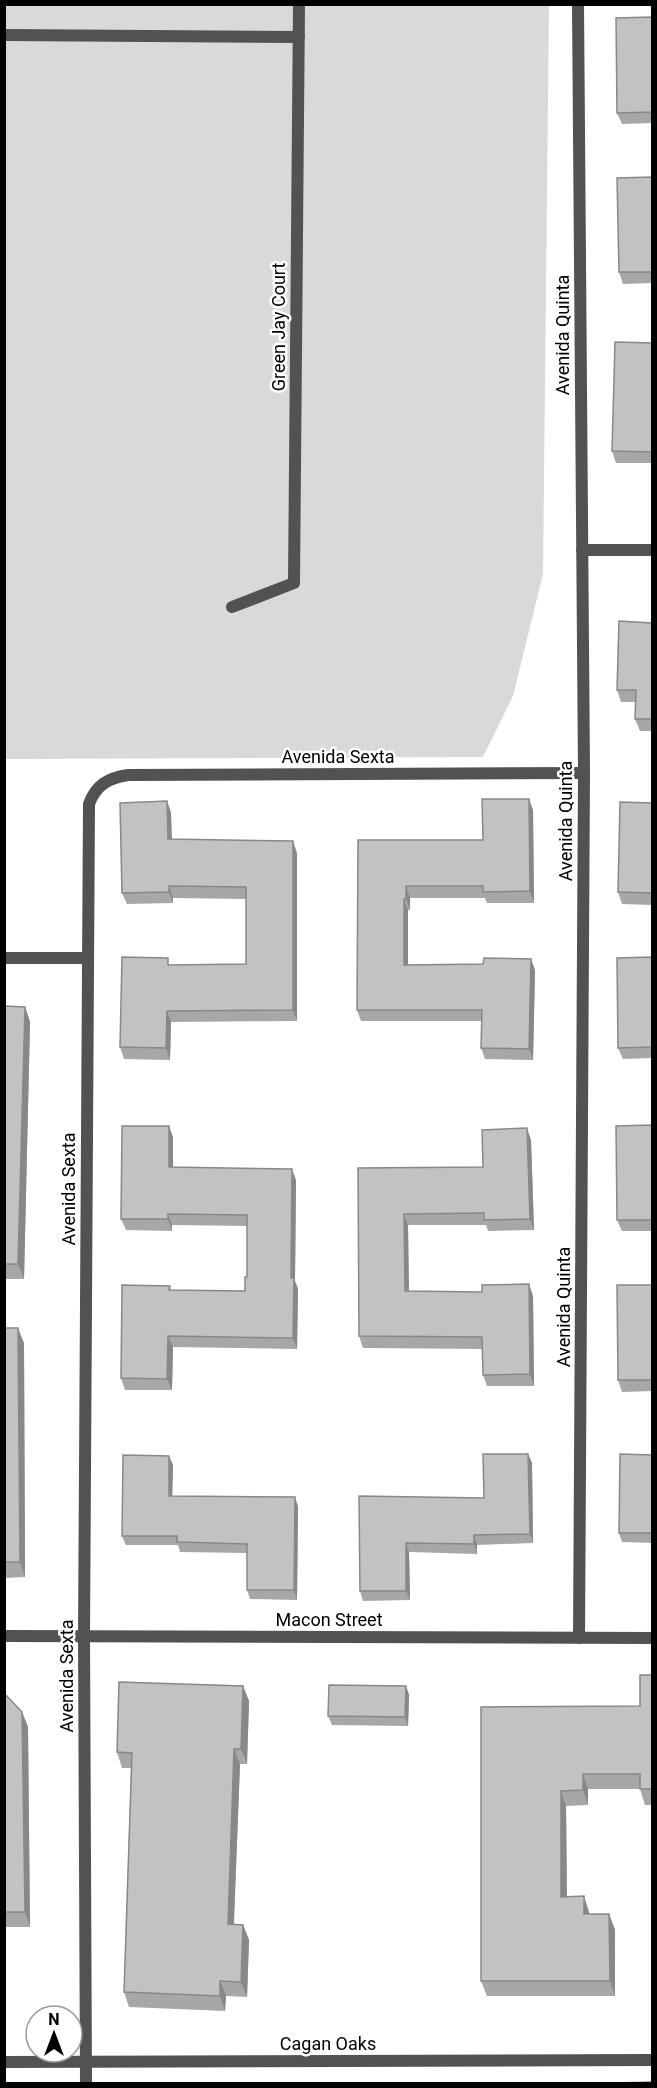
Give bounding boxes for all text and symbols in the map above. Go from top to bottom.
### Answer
street label: Green Jay Court [268,263,289,391]
street label: Avenida Quinta [552,275,573,395]
street label: Avenida Sexta [281,746,395,767]
street label: Avenida Quinta [555,761,576,881]
street label: Avenida Sexta [58,1132,79,1246]
street label: Avenida Quinta [553,1247,574,1367]
street label: Macon Street [275,1609,383,1630]
street label: Avenida Sexta [56,1619,77,1733]
north arrow [24,2004,84,2064]
text: N [48,2010,60,2029]
street label: Cagan Oaks [280,2033,376,2054]

